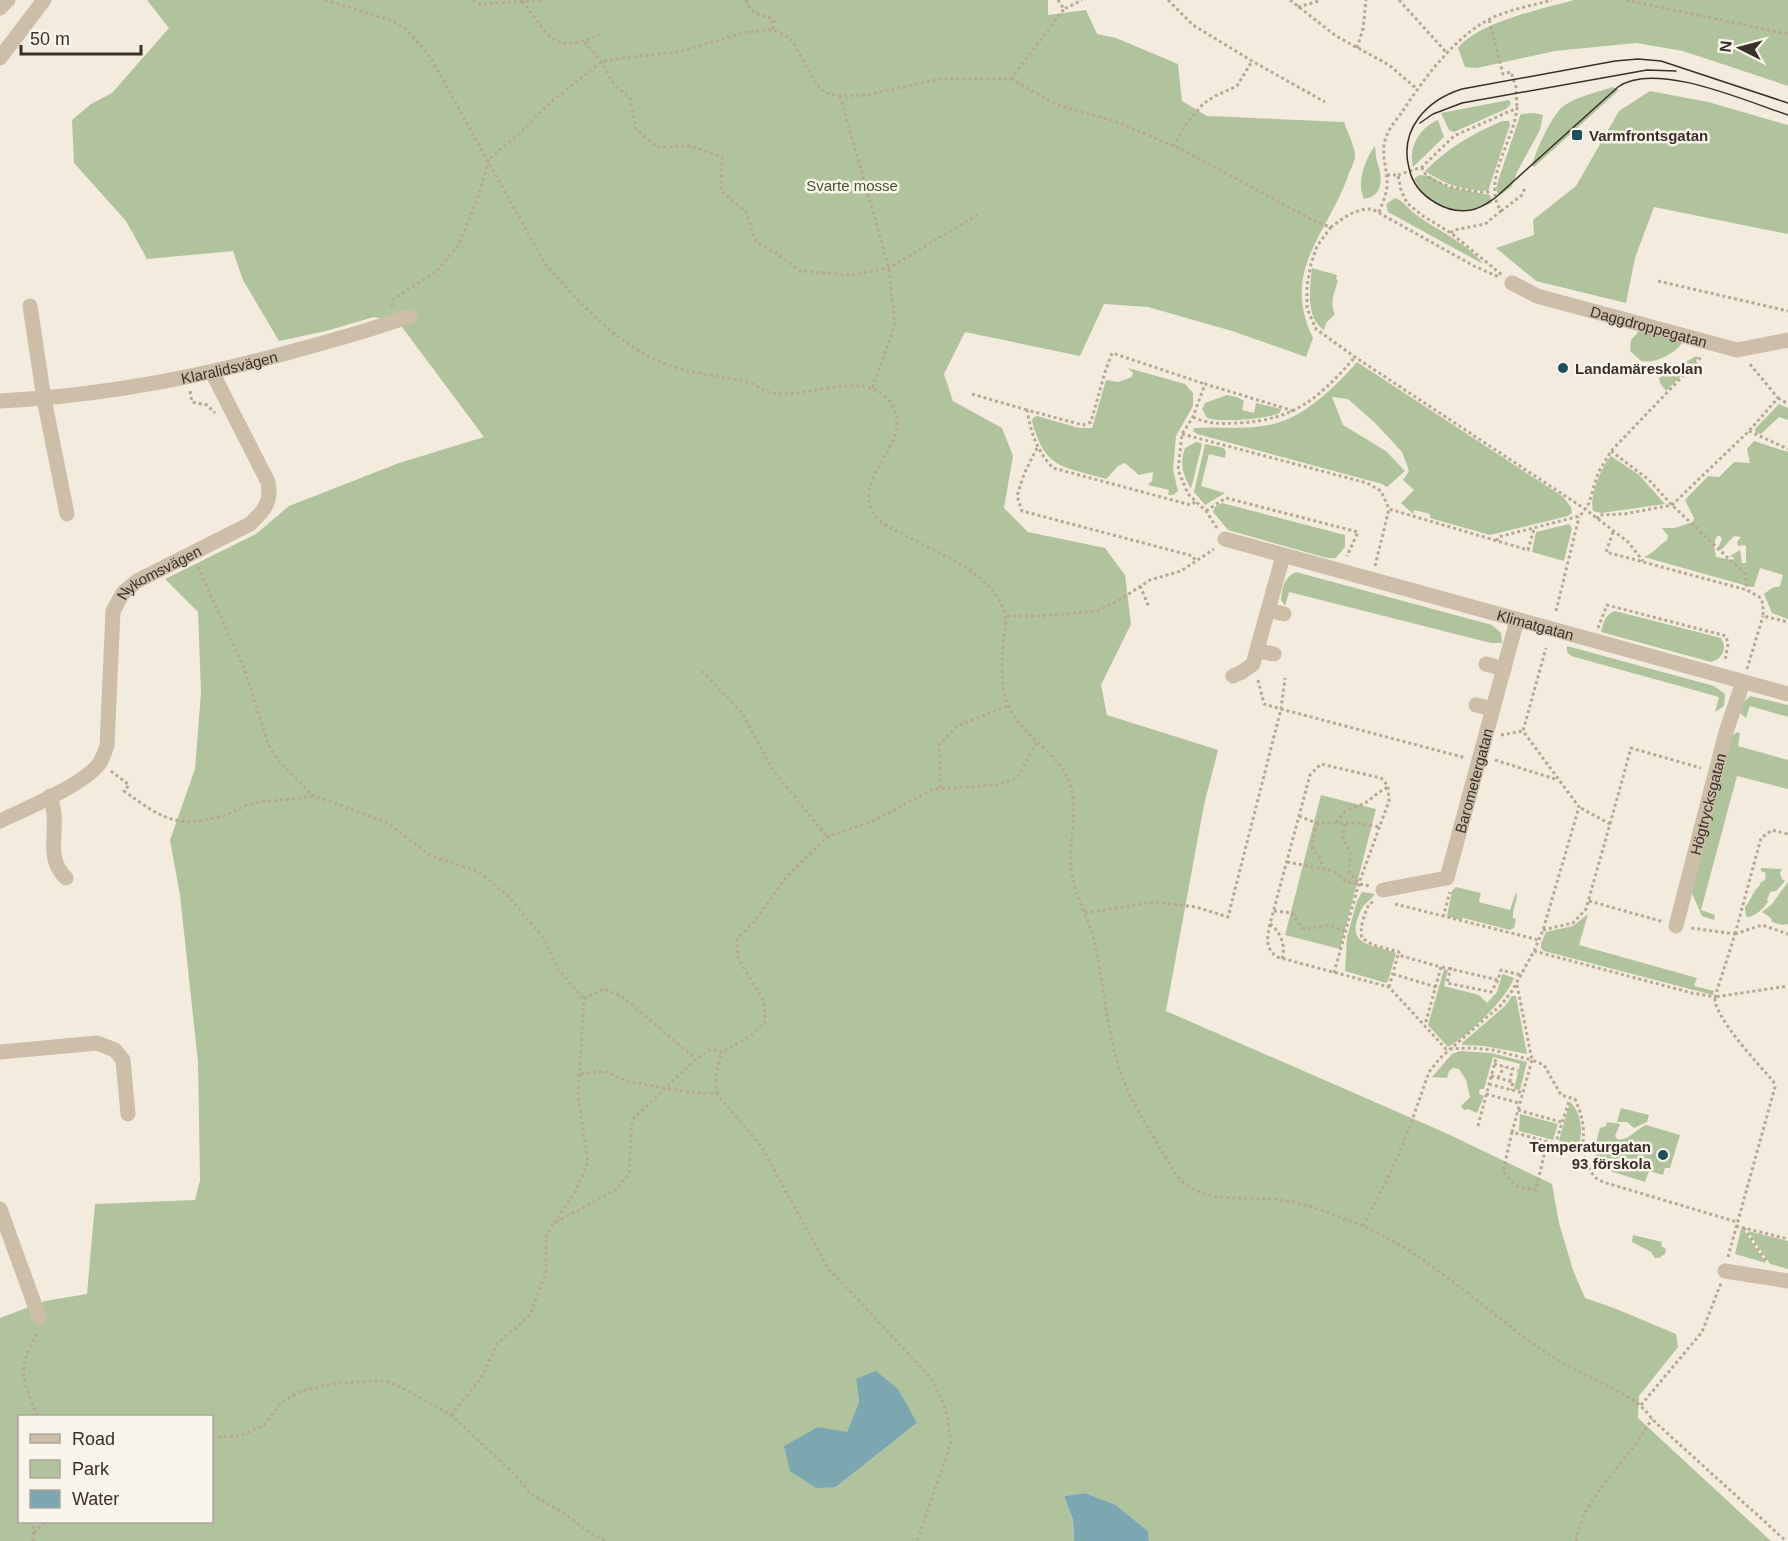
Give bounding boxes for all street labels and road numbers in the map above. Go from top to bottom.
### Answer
street label: Daggdroppegatan [1589,302,1709,350]
street label: Klaralidsvägen [179,347,279,386]
street label: Nykomsvägen [113,542,204,602]
street label: Klimatgatan [1495,606,1576,643]
street label: Barometergatan [1451,726,1496,835]
street label: Högtrycksgatan [1686,751,1729,857]

